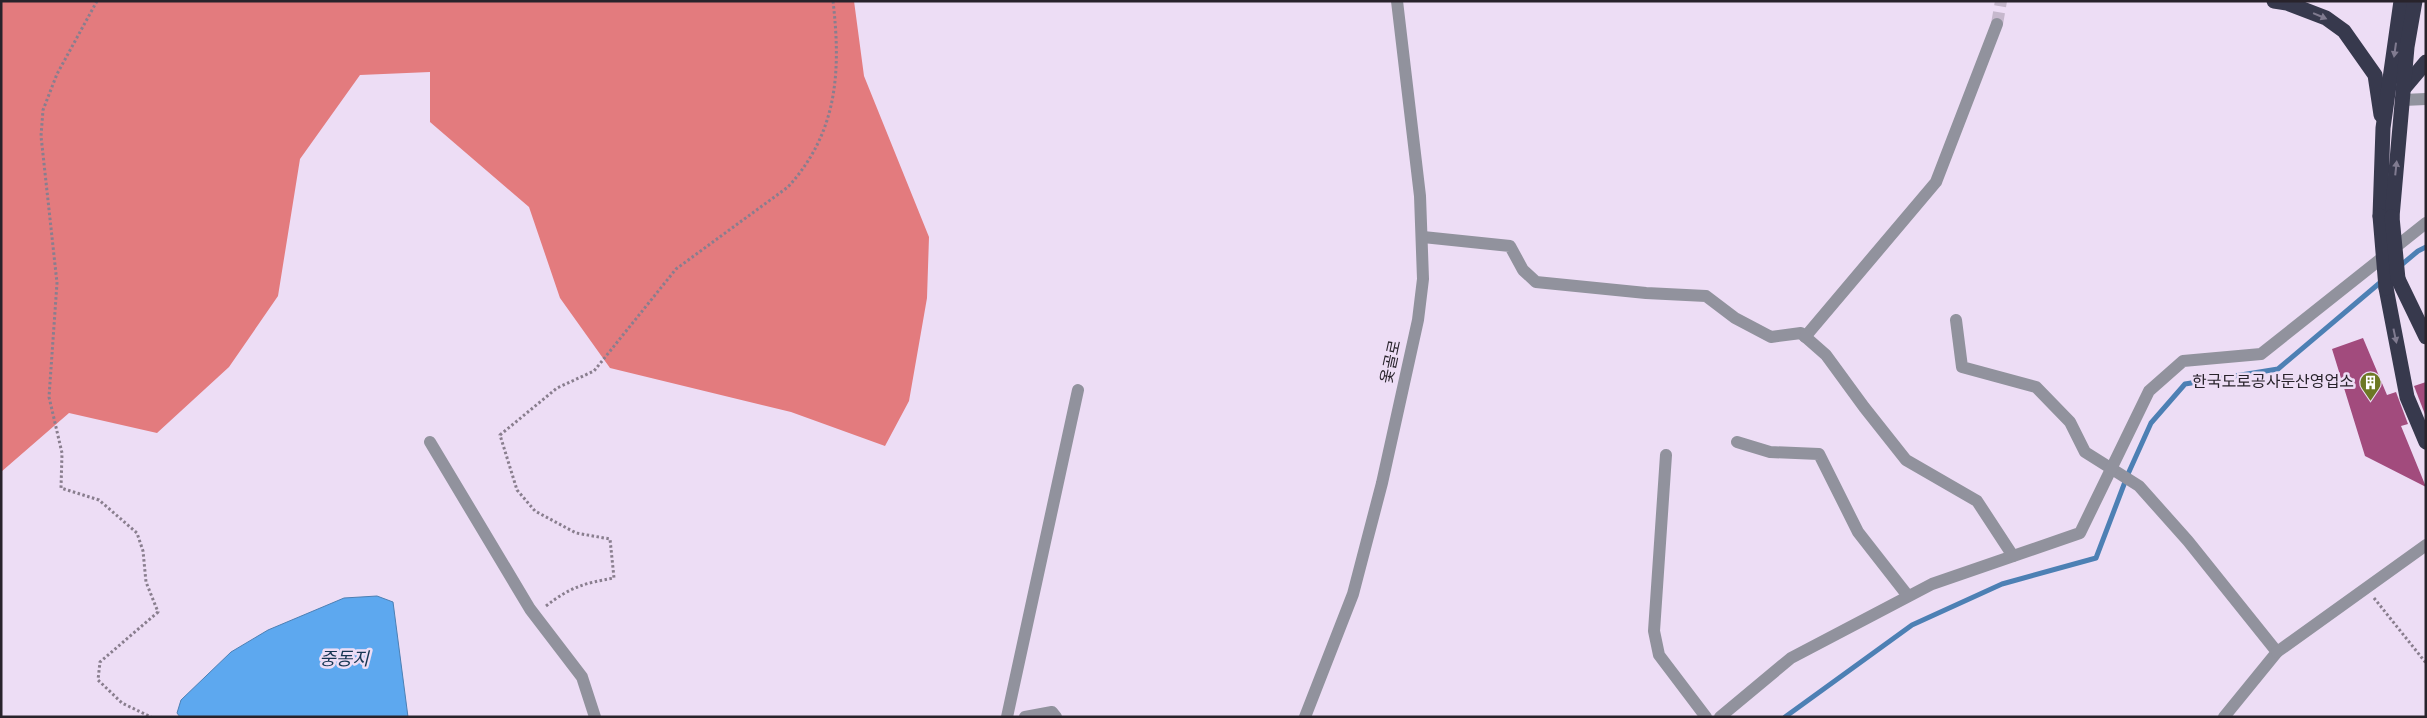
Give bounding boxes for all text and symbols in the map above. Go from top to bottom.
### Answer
one-way arrow [2313,13,2327,21]
one-way arrow [2391,42,2399,58]
one-way arrow [2393,160,2401,176]
one-way arrow [2391,328,2399,343]
street label: 옻골로 [1378,338,1406,386]
building icon: 한국도로공사둔산영업소 [2358,371,2382,402]
place label: 한국도로공사둔산영업소 [2192,373,2354,393]
water label: 중동지 [319,649,370,672]

